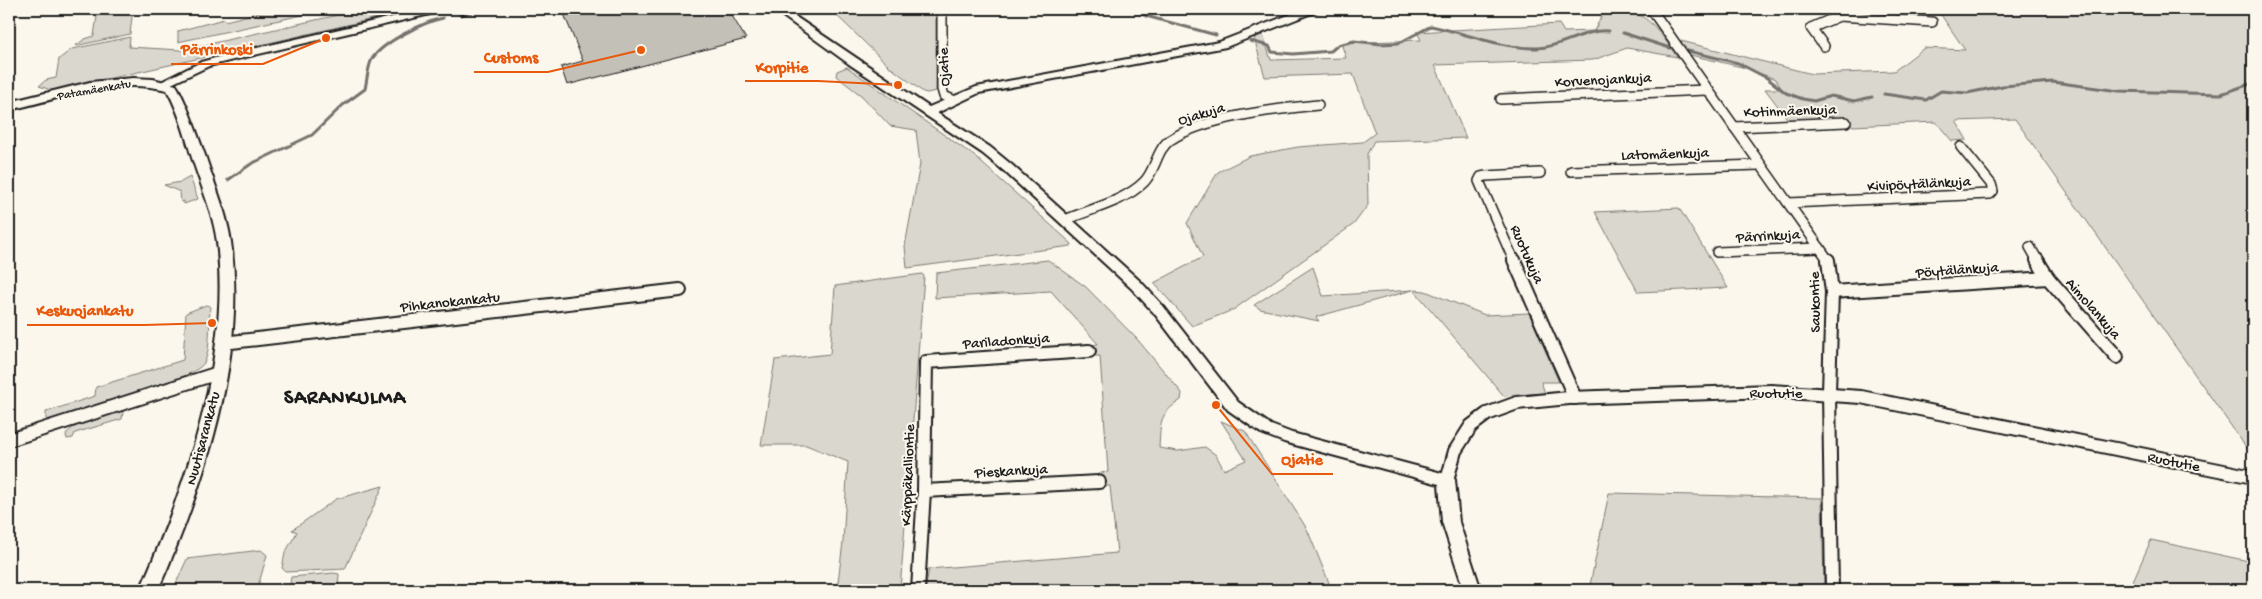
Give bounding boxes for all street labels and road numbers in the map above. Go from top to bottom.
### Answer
street label: Ojatie [935,47,955,87]
street label: Korvenojankuja [1554,69,1653,93]
street label: Patamäenkatu [55,78,133,105]
street label: Ojakuja [1176,99,1228,131]
street label: Kotinmäenkuja [1743,101,1837,123]
street label: Latomäenkuja [1621,144,1710,166]
street label: Kivipöytälänkuja [1867,173,1972,197]
street label: Ruotukuja [1505,223,1547,288]
street label: Pärrinkuja [1735,226,1801,248]
street label: Pöytälänkuja [1914,259,2000,283]
street label: Saukontie [1806,271,1826,333]
street label: Aimolankuja [2061,275,2125,344]
street label: Pihkanokankatu [399,289,501,317]
street label: Pariladonkuja [961,330,1051,354]
street label: Ruotutie [1750,385,1803,403]
street label: Nuutisarankatu [183,390,225,487]
street label: Kärppäkalliontie [898,424,920,526]
street label: Ruotutie [2146,449,2202,477]
street label: Pieskankuja [973,461,1049,483]

